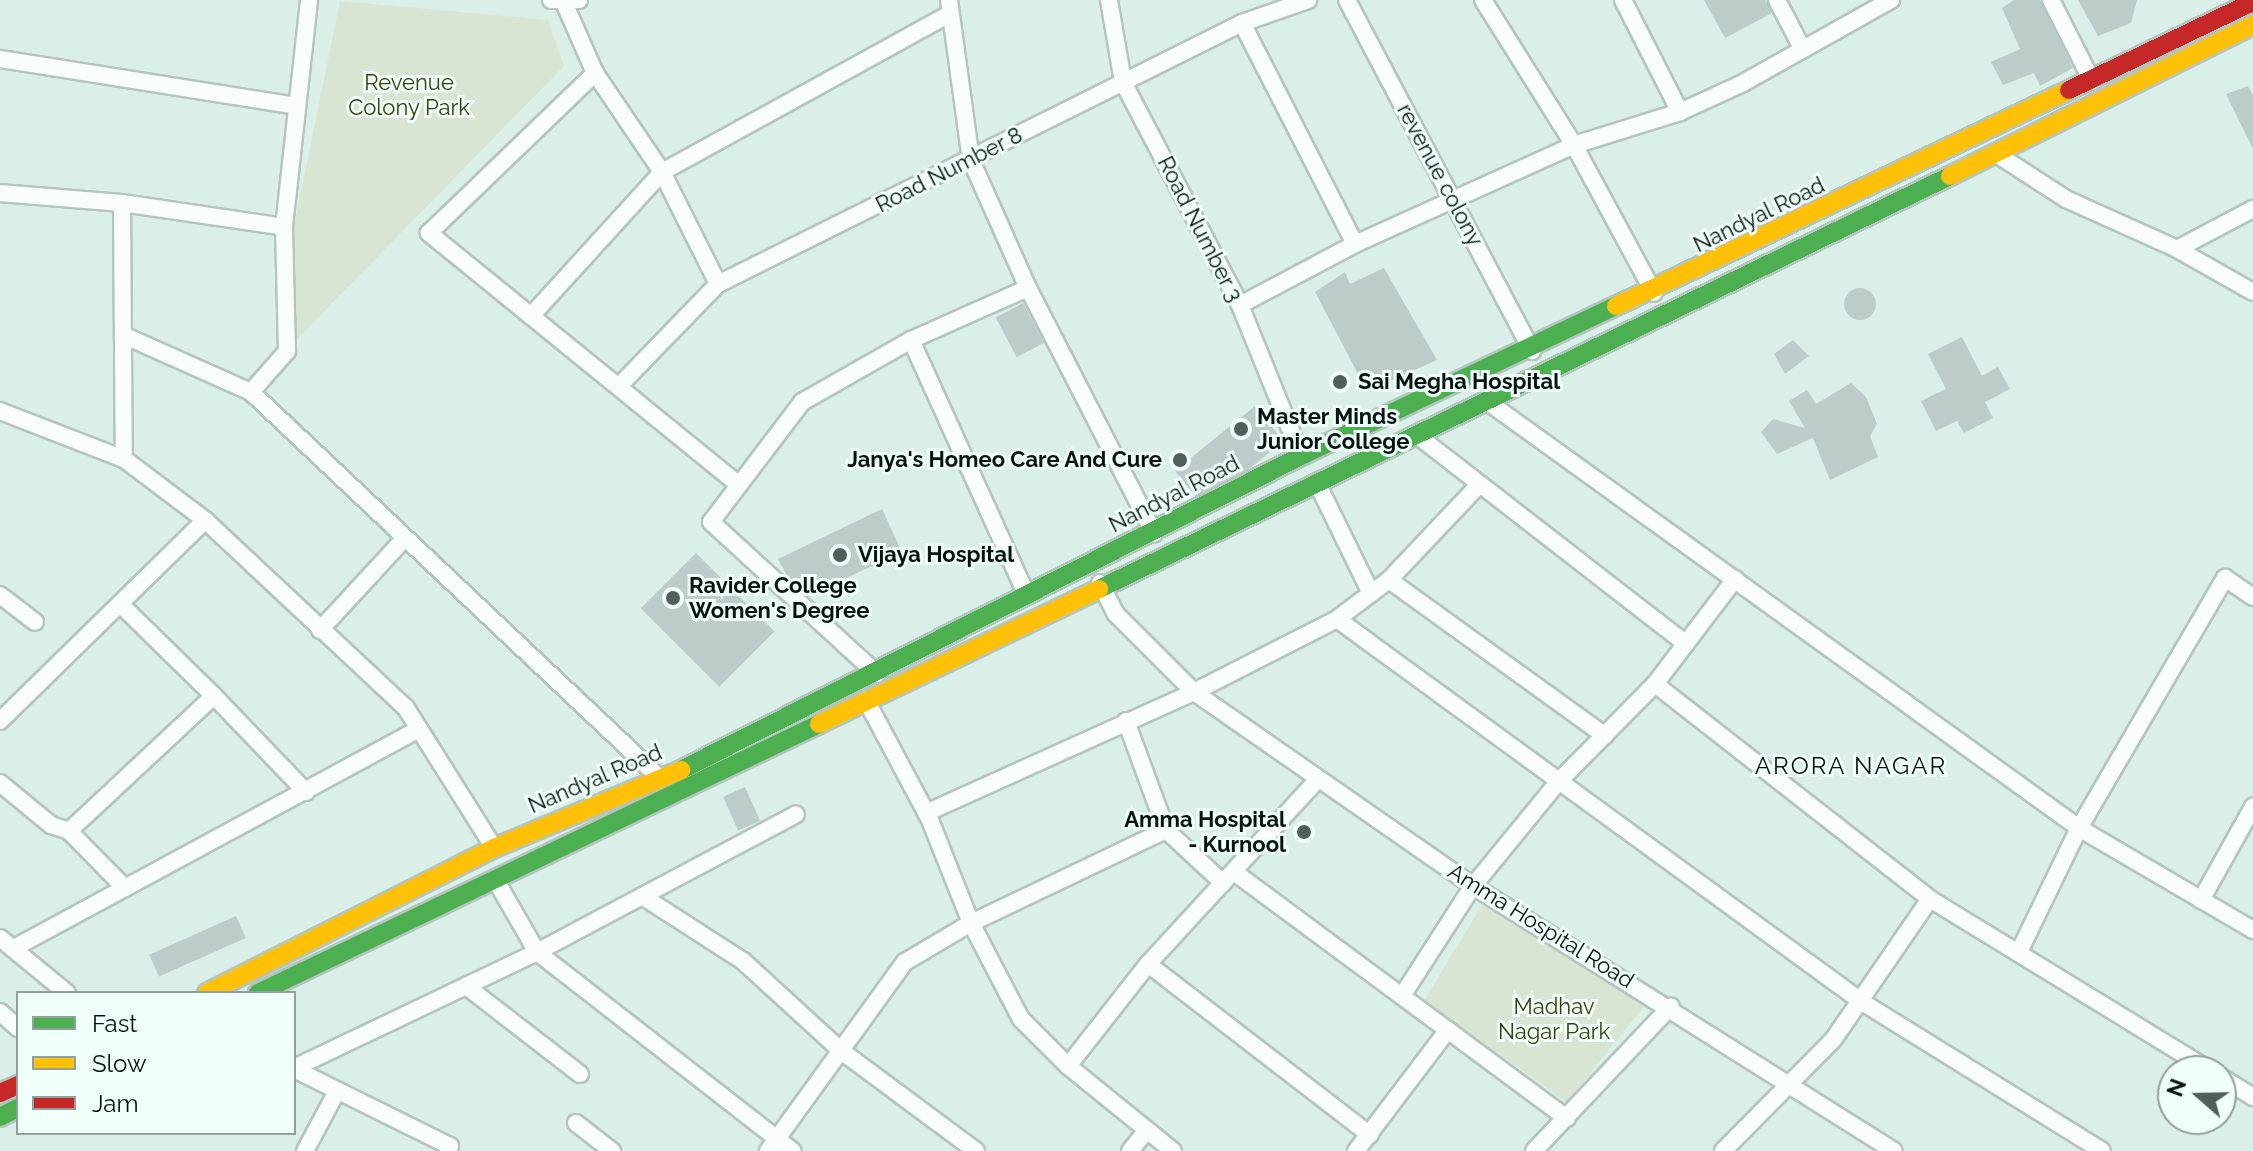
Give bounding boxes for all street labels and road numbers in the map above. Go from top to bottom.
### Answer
street label: revenue colony [1391,99,1489,251]
street label: Road Number 8 [871,122,1027,218]
street label: Road Number 3 [1152,152,1248,306]
street label: Nandyal Road [1689,172,1829,258]
street label: Nandyal Road [1104,450,1244,538]
street label: Nandyal Road [524,739,666,819]
street label: Amma Hospital Road [1443,858,1639,994]

